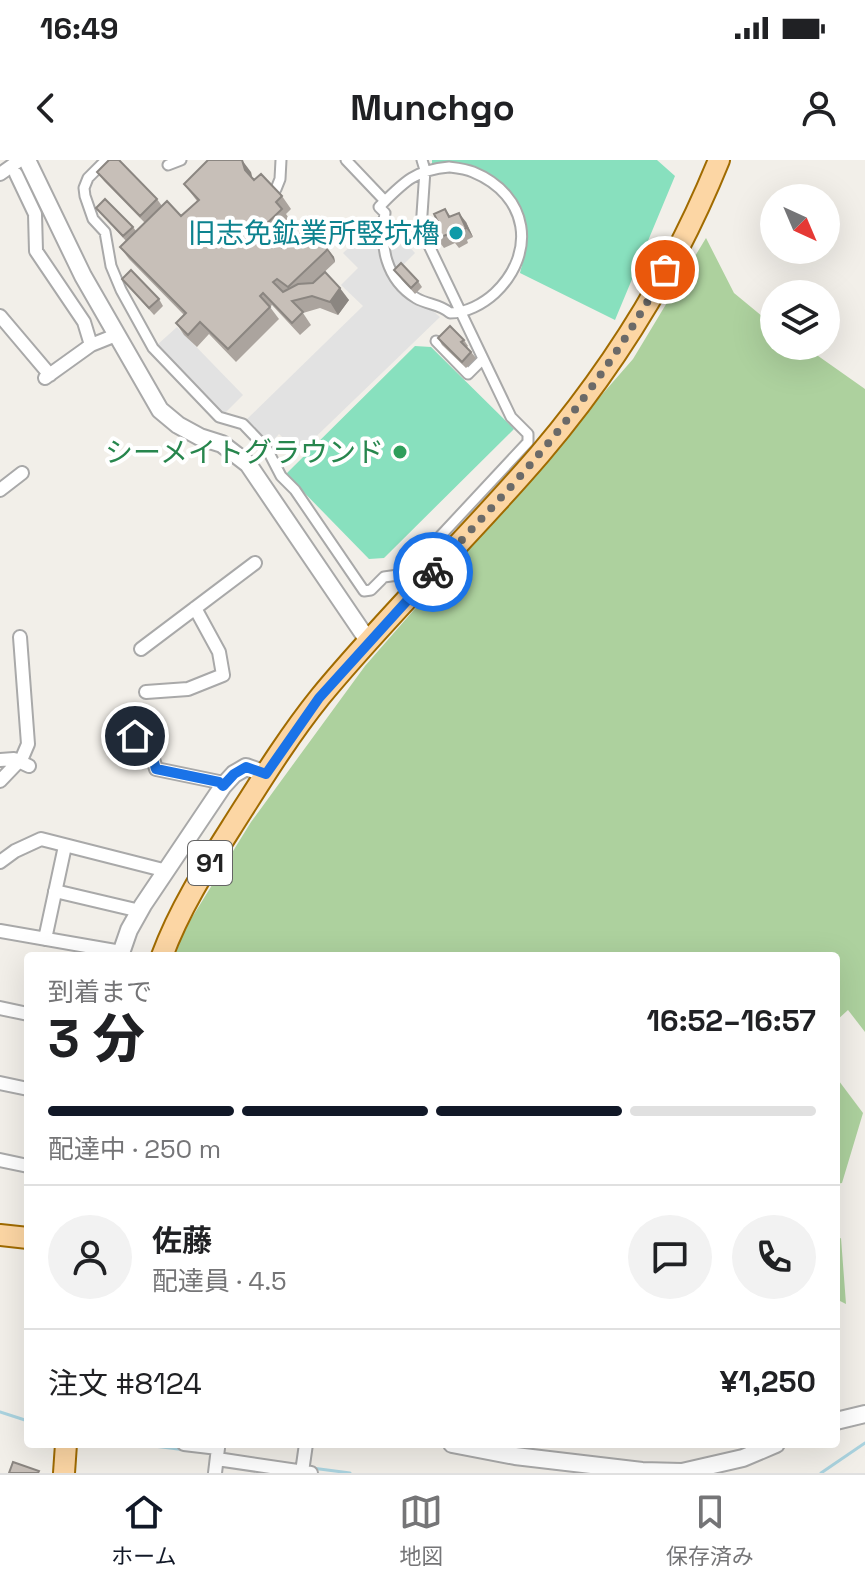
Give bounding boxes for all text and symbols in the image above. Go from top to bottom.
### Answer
text: 16:49 [40,9,119,48]
text: Munchgo [350,85,515,131]
icon: back [24,86,68,130]
icon: person [797,86,841,130]
north arrow [760,184,840,264]
map controls [760,184,840,360]
place label: 旧志免鉱業所竪坑櫓 [188,215,440,251]
marker: 旧志免鉱業所竪坑櫓 [447,224,465,242]
pin [631,236,699,304]
icon: bag [643,248,687,292]
button: layers [760,280,840,360]
place label: シーメイトグラウンド [105,434,384,470]
marker: シーメイトグラウンド [391,443,409,461]
courier [393,532,473,612]
icon: bike [411,550,455,594]
pin [101,702,169,770]
icon: home [113,714,157,758]
road number: 91 [188,841,232,885]
text: 到着まで [48,975,152,1009]
text: 16:52–16:57 [647,1001,816,1040]
text: 3 分 [48,1006,145,1072]
text: 配達中 · 250 m [48,1132,221,1166]
button: person [48,1215,132,1299]
button: chat [628,1215,712,1299]
button: phone [732,1215,816,1299]
text: 佐藤 [152,1221,212,1260]
text: 配達員 · 4.5 [152,1264,287,1298]
text: ¥1,250 [720,1362,816,1401]
text: 注文 #8124 [48,1364,202,1403]
tab: ホーム [111,1490,177,1570]
tab: 地図 [399,1490,443,1570]
tab: 保存済み [666,1490,754,1570]

